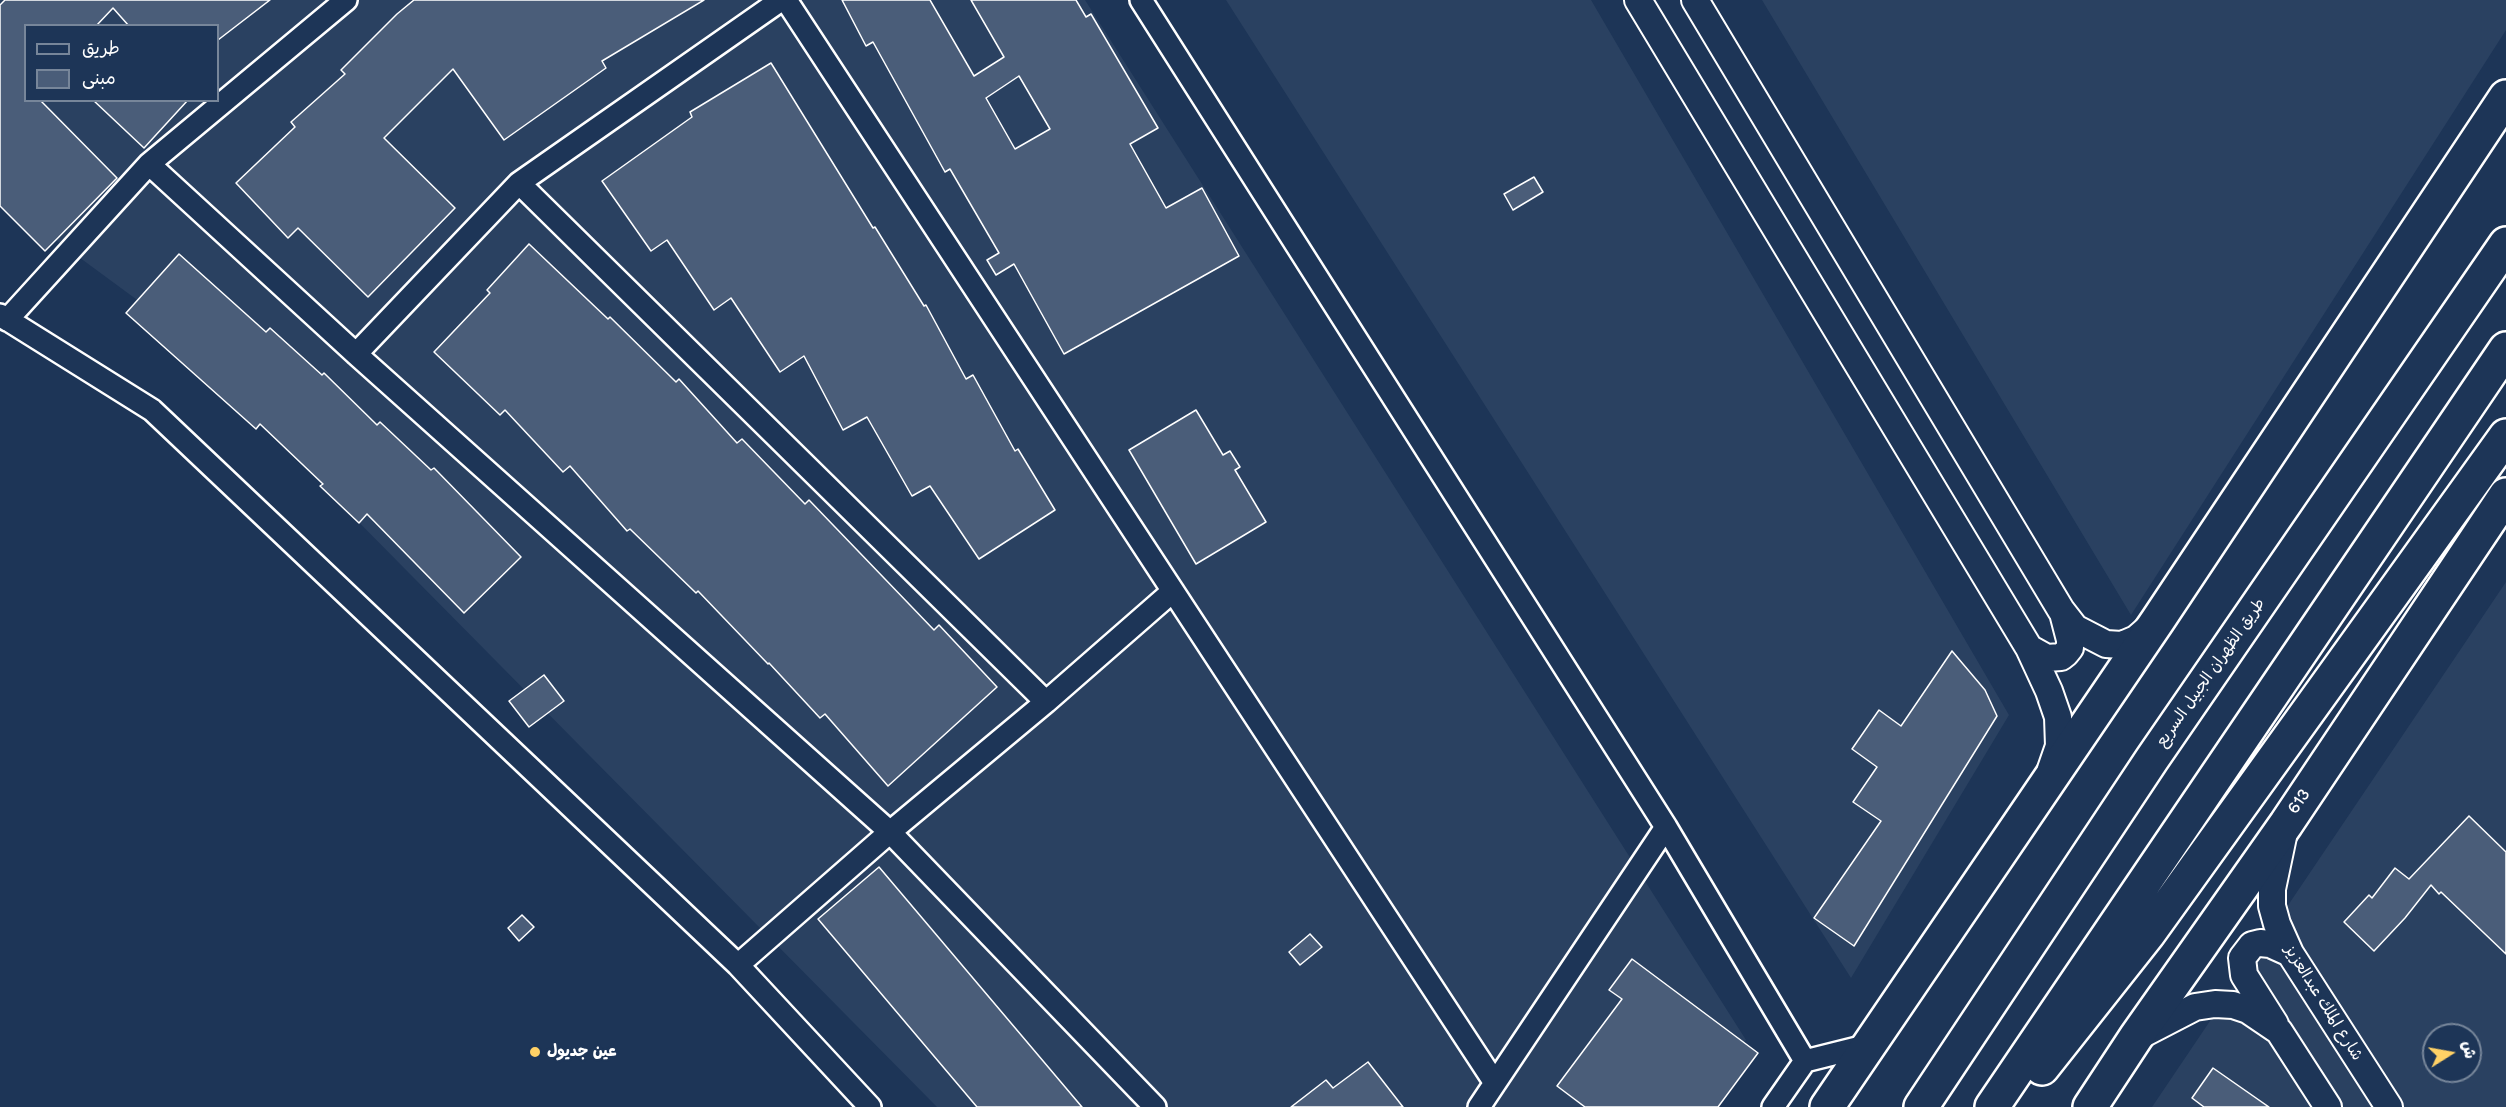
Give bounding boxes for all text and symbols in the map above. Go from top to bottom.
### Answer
legend [24,24,219,102]
text: طريق [82,38,120,59]
text: مبنى [82,68,116,89]
street label: طريق الظهران الجبيل السريع [2152,595,2270,751]
street label: 613 [2285,786,2315,818]
street label: شارع الملك عبدالعزيز [2280,942,2366,1064]
north arrow [2422,1023,2482,1083]
text: ش [2457,1039,2479,1060]
place label: عين جديول [547,1042,617,1062]
marker: عين جديول [528,1045,542,1059]

